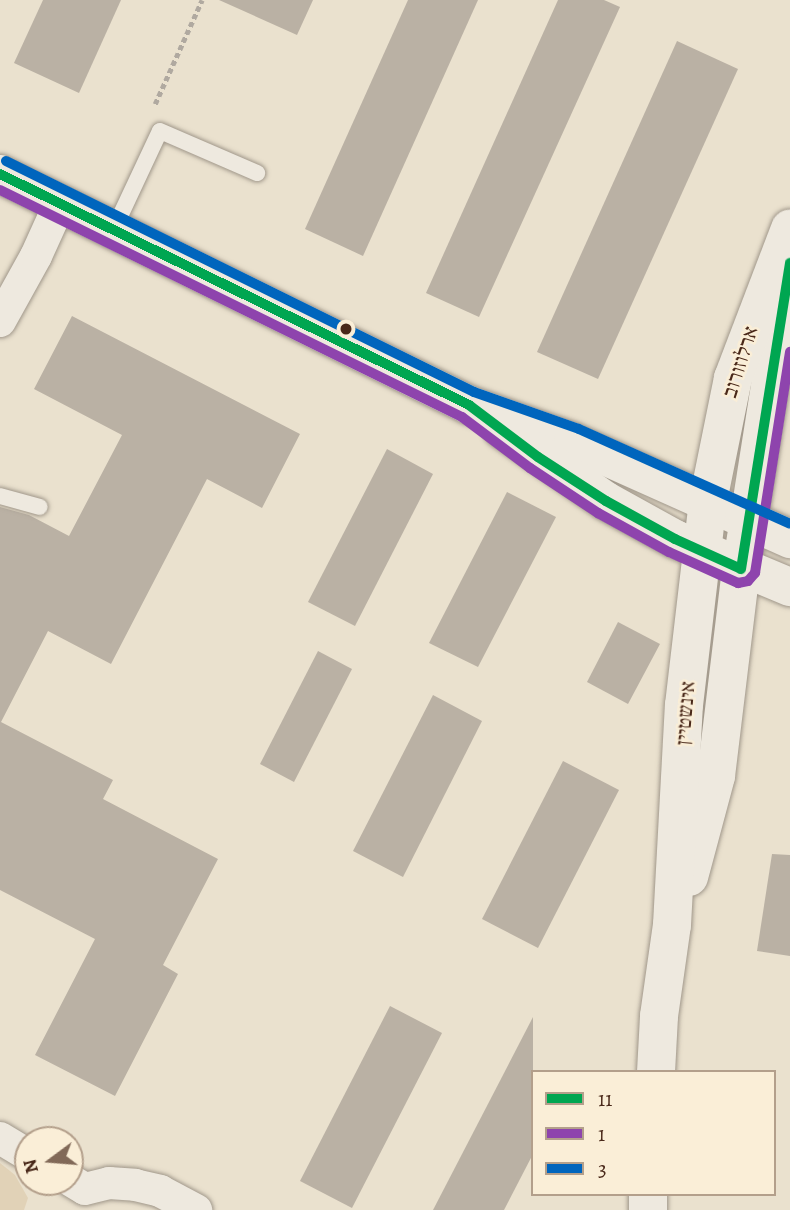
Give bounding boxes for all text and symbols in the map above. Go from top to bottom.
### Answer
unlabelled marker [339,322,353,336]
street label: ארלוזורוב [717,323,763,401]
street label: אינשטיין [670,680,700,746]
legend [531,1070,776,1196]
text: 11 [598,1085,612,1113]
text: 1 [598,1120,605,1148]
north arrow [14,1126,84,1196]
text: 3 [598,1155,607,1183]
text: N [16,1156,45,1176]

